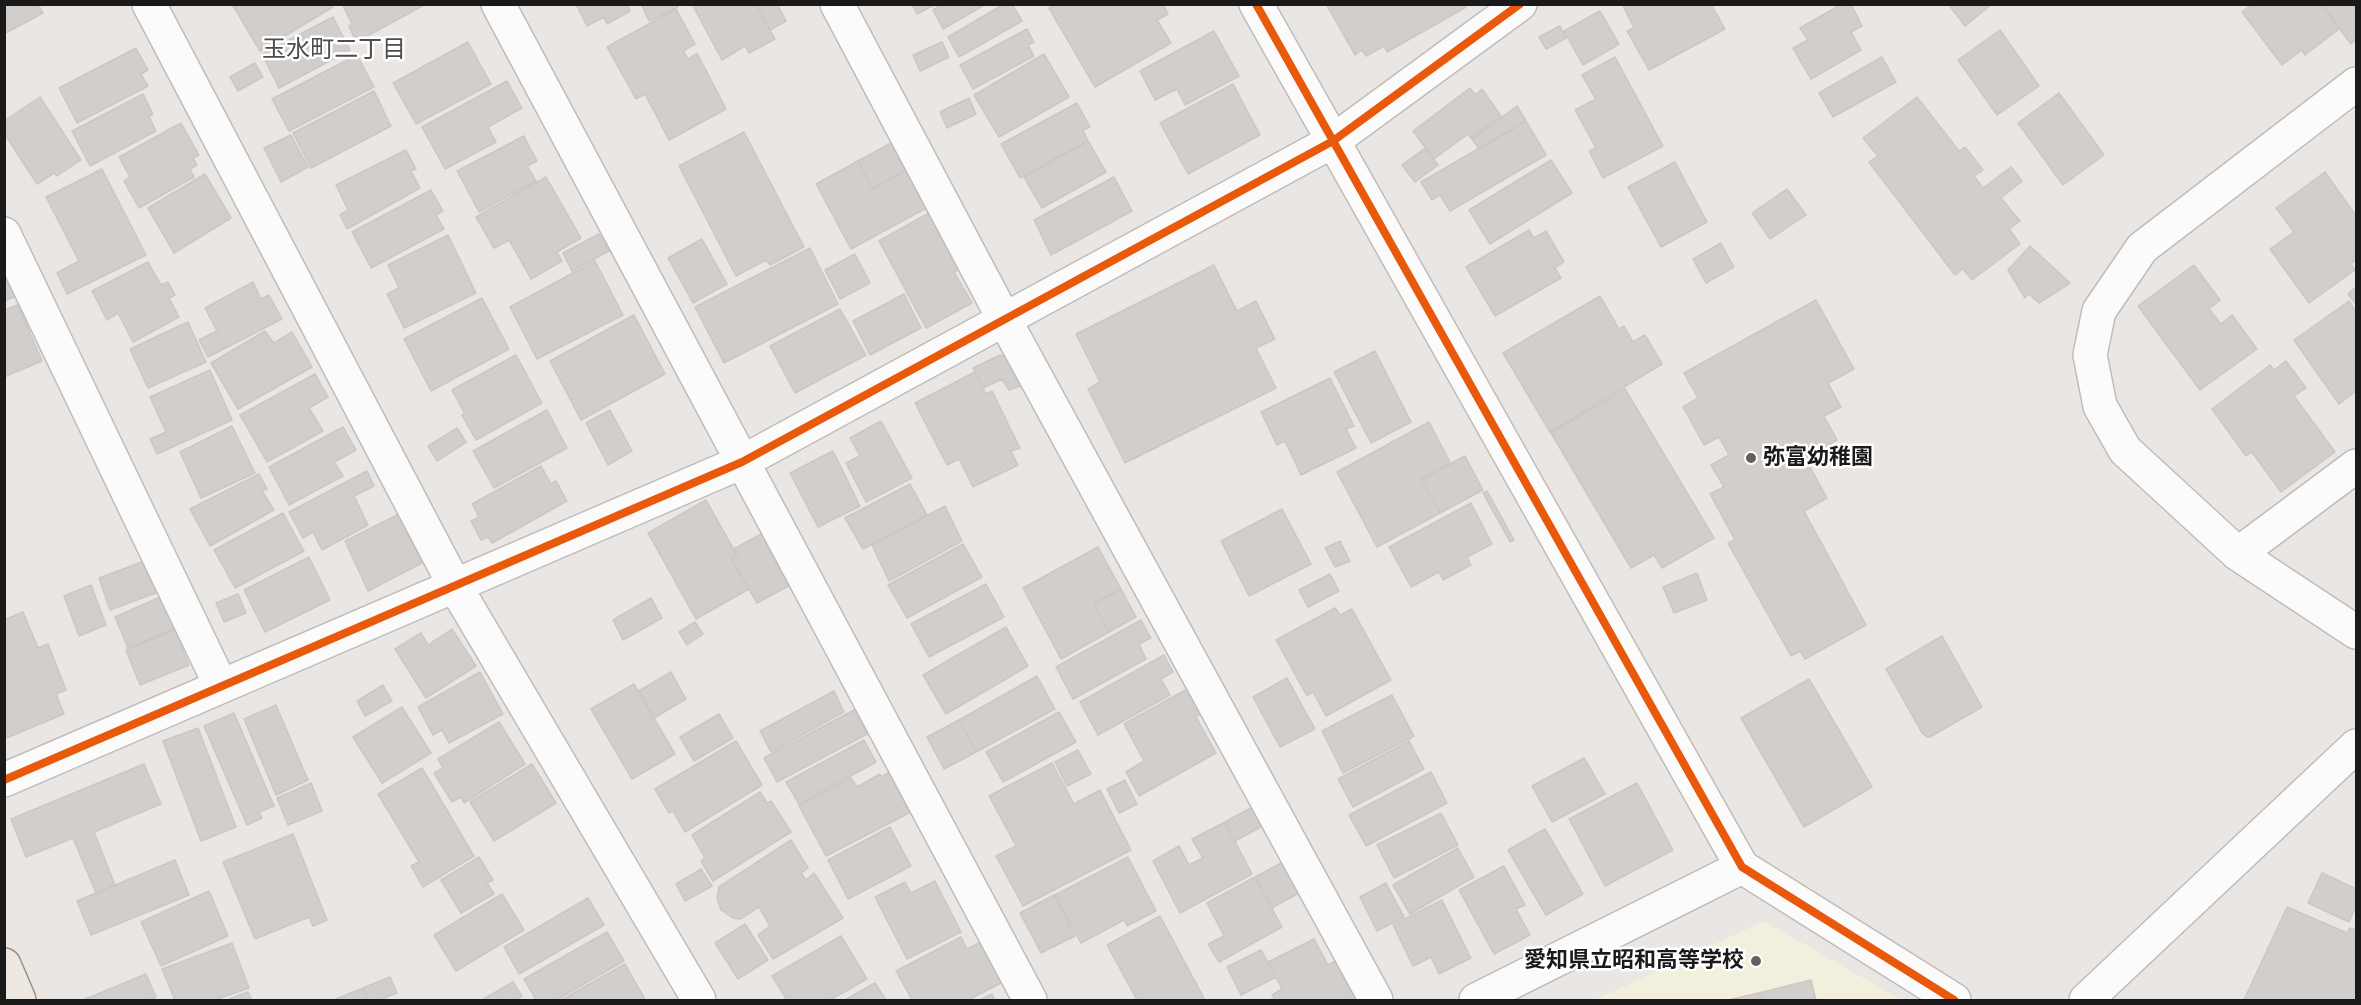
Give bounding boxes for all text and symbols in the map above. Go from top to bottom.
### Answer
district label: 玉水町二丁目 [262,36,406,64]
place label: 弥富幼稚園 [1763,445,1873,471]
marker: 弥富幼稚園 [1744,451,1758,465]
place label: 愛知県立昭和高等学校 [1524,948,1744,974]
marker: 愛知県立昭和高等学校 [1749,954,1763,968]

